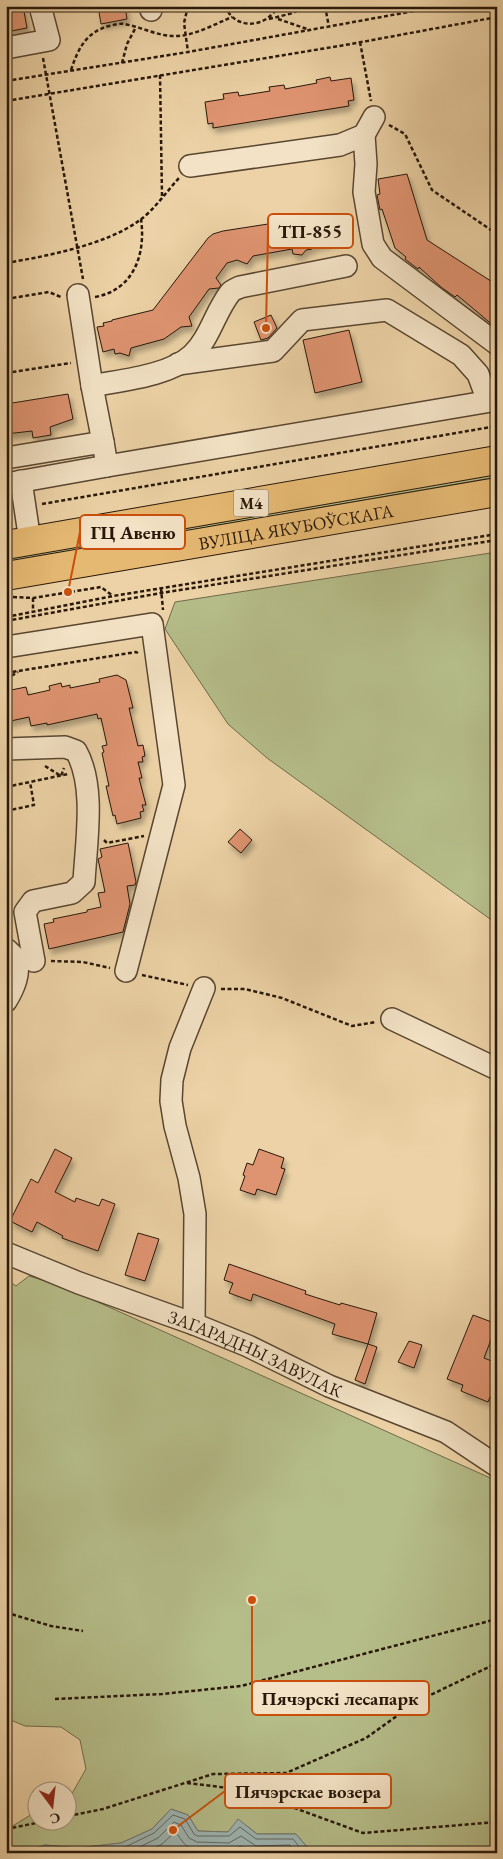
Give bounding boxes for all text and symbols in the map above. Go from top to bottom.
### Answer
callout: ТП-855 [268,214,353,248]
text: ТП-855 [278,219,342,244]
road number: М4 [234,489,268,516]
street label: ВУЛІЦА ЯКУБОЎСКАГА [197,498,395,554]
callout: ГЦ Авеню [80,515,185,549]
text: ГЦ Авеню [91,520,176,545]
street label: ЗАГАРАДНЫ ЗАВУЛАК [165,1304,346,1402]
callout: Пячэрскі лесапарк [252,1681,429,1715]
text: Пячэрскі лесапарк [262,1686,419,1711]
callout: Пячэрскае возера [225,1774,391,1808]
text: Пячэрскае возера [235,1779,382,1804]
north arrow [28,1782,78,1832]
text: С [48,1809,62,1829]

